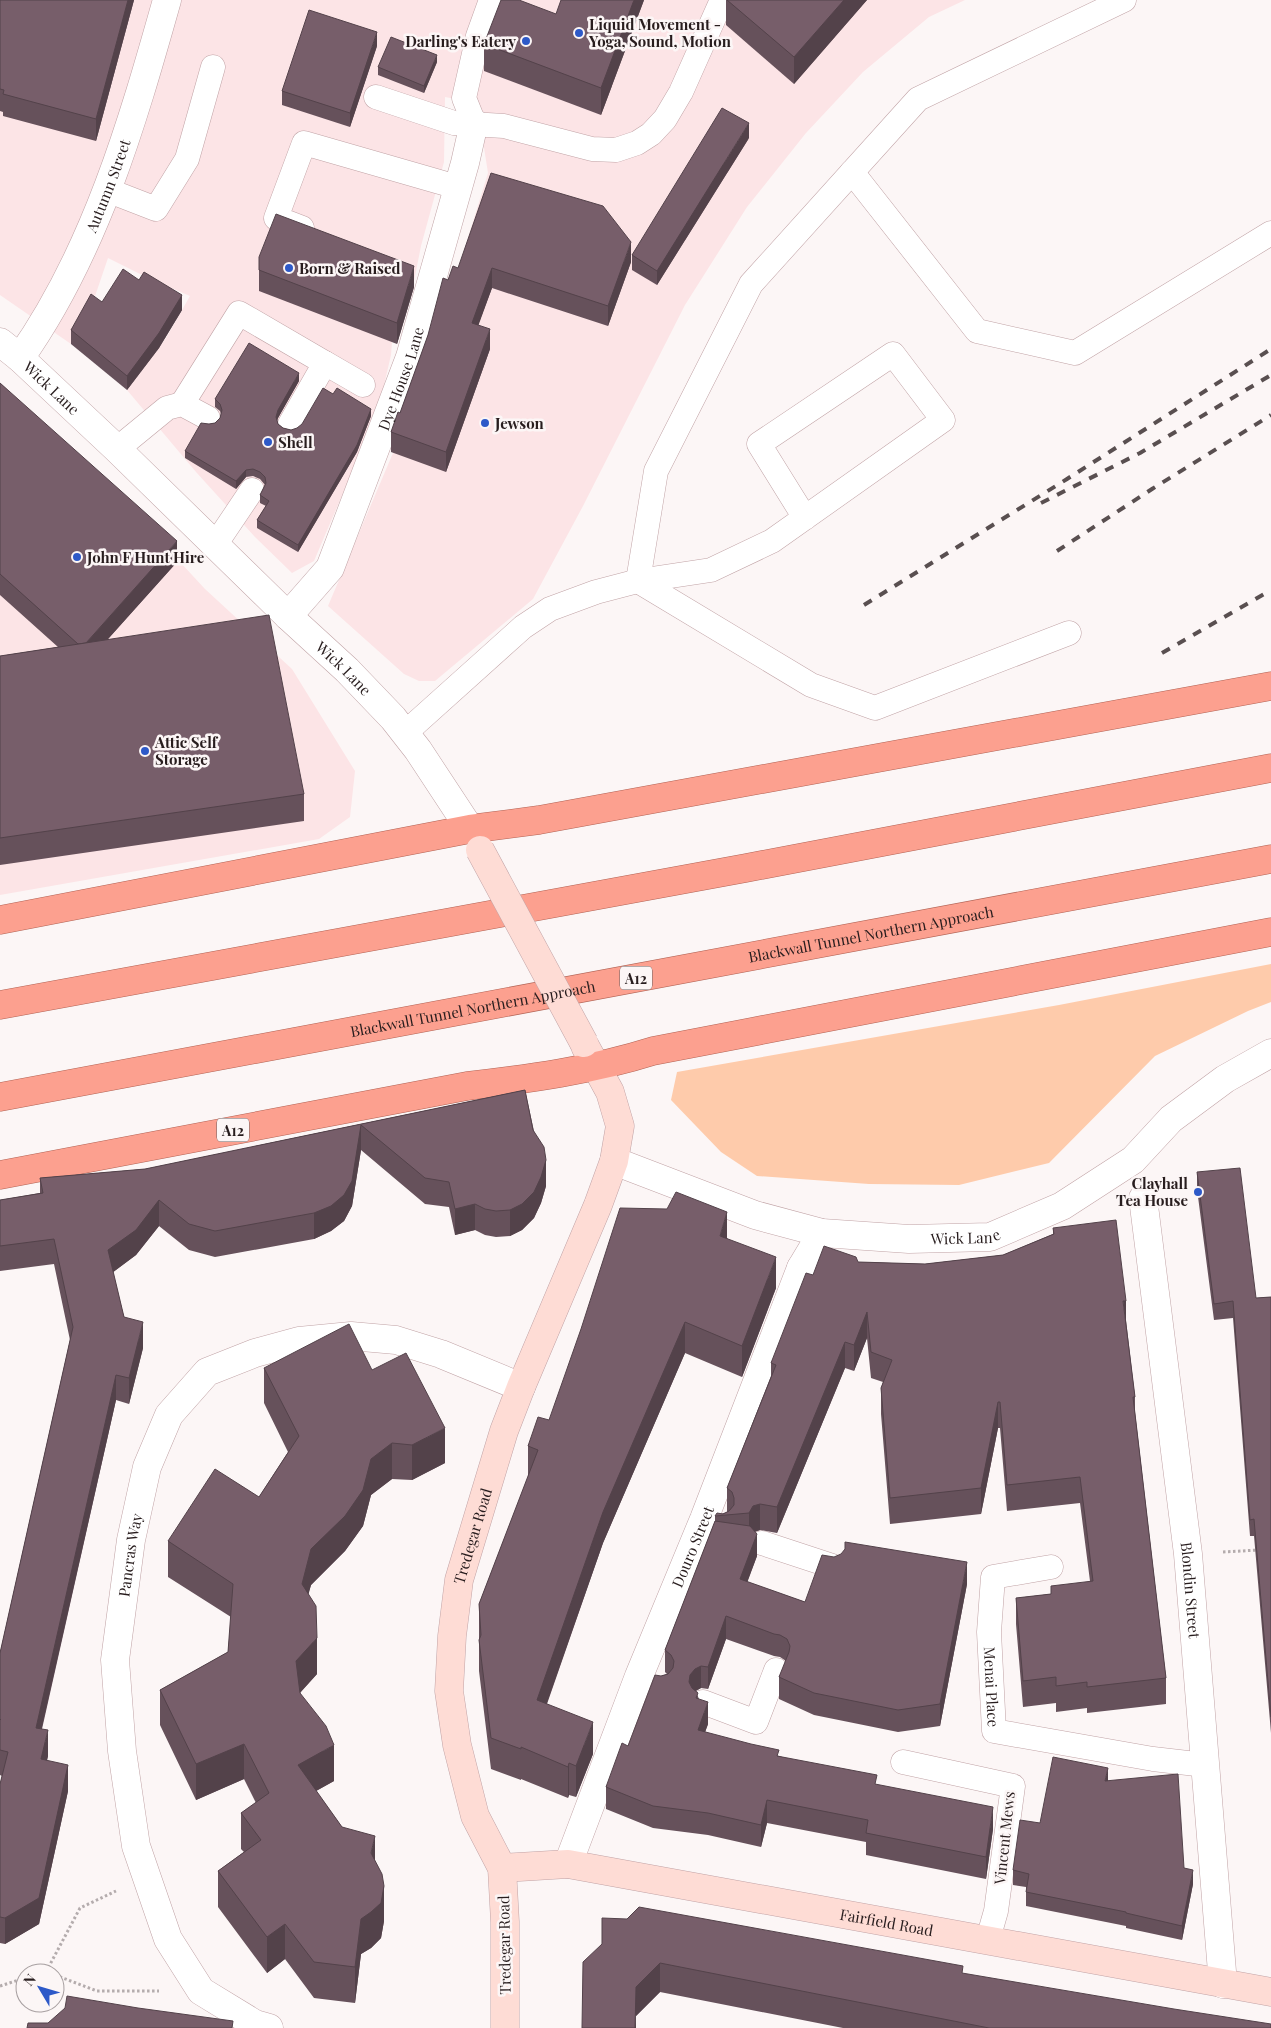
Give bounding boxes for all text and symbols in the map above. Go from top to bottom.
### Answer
place label: Liquid Movement - Yoga, Sound, Motion [588,14,732,51]
marker: Liquid Movement - Yoga, Sound, Motion [573,27,585,39]
place label: Darling's Eatery [405,31,516,51]
marker: Darling's Eatery [520,35,532,47]
street label: Autumn Street [80,136,135,236]
place label: Born & Raised [299,258,401,278]
marker: Born & Raised [283,262,295,274]
street label: Dye House Lane [373,325,428,433]
street label: Wick Lane [19,356,84,419]
place label: Jewson [494,413,545,433]
marker: Jewson [479,417,491,429]
place label: Shell [278,432,313,452]
marker: Shell [262,436,274,448]
place label: John F Hunt Hire [86,547,205,567]
marker: John F Hunt Hire [71,551,83,563]
street label: Wick Lane [311,636,376,699]
place label: Attic Self Storage [154,732,219,769]
marker: Attic Self Storage [139,745,151,757]
street label: Blackwall Tunnel Northern Approach [747,901,995,967]
road number: A12 [620,966,652,990]
street label: Blackwall Tunnel Northern Approach [349,976,597,1041]
road number: A12 [217,1118,249,1142]
place label: Clayhall Tea House [1116,1173,1188,1210]
marker: Clayhall Tea House [1192,1186,1204,1198]
street label: Wick Lane [929,1224,1003,1248]
street label: Tredegar Road [448,1485,496,1586]
street label: Douro Street [667,1502,718,1590]
street label: Pancras Way [114,1511,147,1598]
street label: Blondin Street [1177,1541,1205,1640]
street label: Menai Place [980,1646,1004,1728]
street label: Vincent Mews [989,1790,1019,1887]
street label: Tredegar Road [493,1895,515,1995]
street label: Fairfield Road [838,1904,935,1940]
north arrow [15,1963,65,2013]
text: N [19,1970,40,1990]

